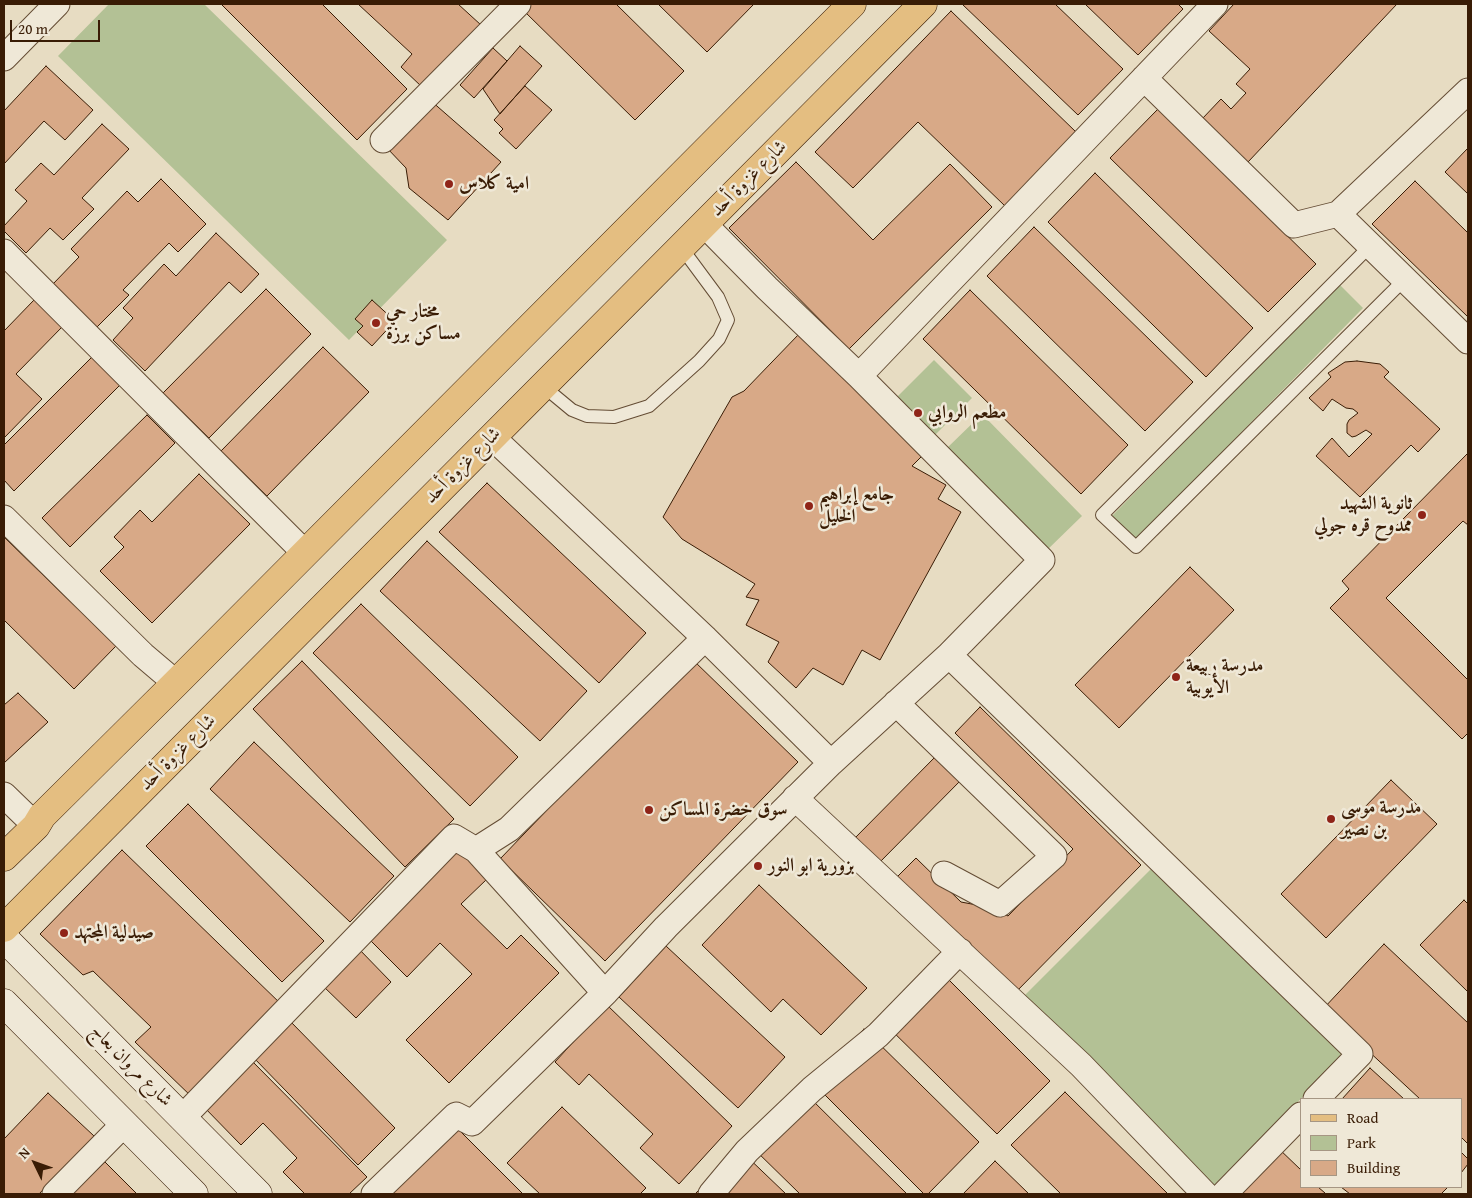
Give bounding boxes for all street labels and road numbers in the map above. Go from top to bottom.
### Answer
street label: شارع غزوة أحد [706,136,792,222]
street label: شارع غزوة أحد [420,423,506,509]
street label: شارع غزوة أحد [135,710,221,796]
street label: شارع مروان بعاج [85,1020,177,1112]

